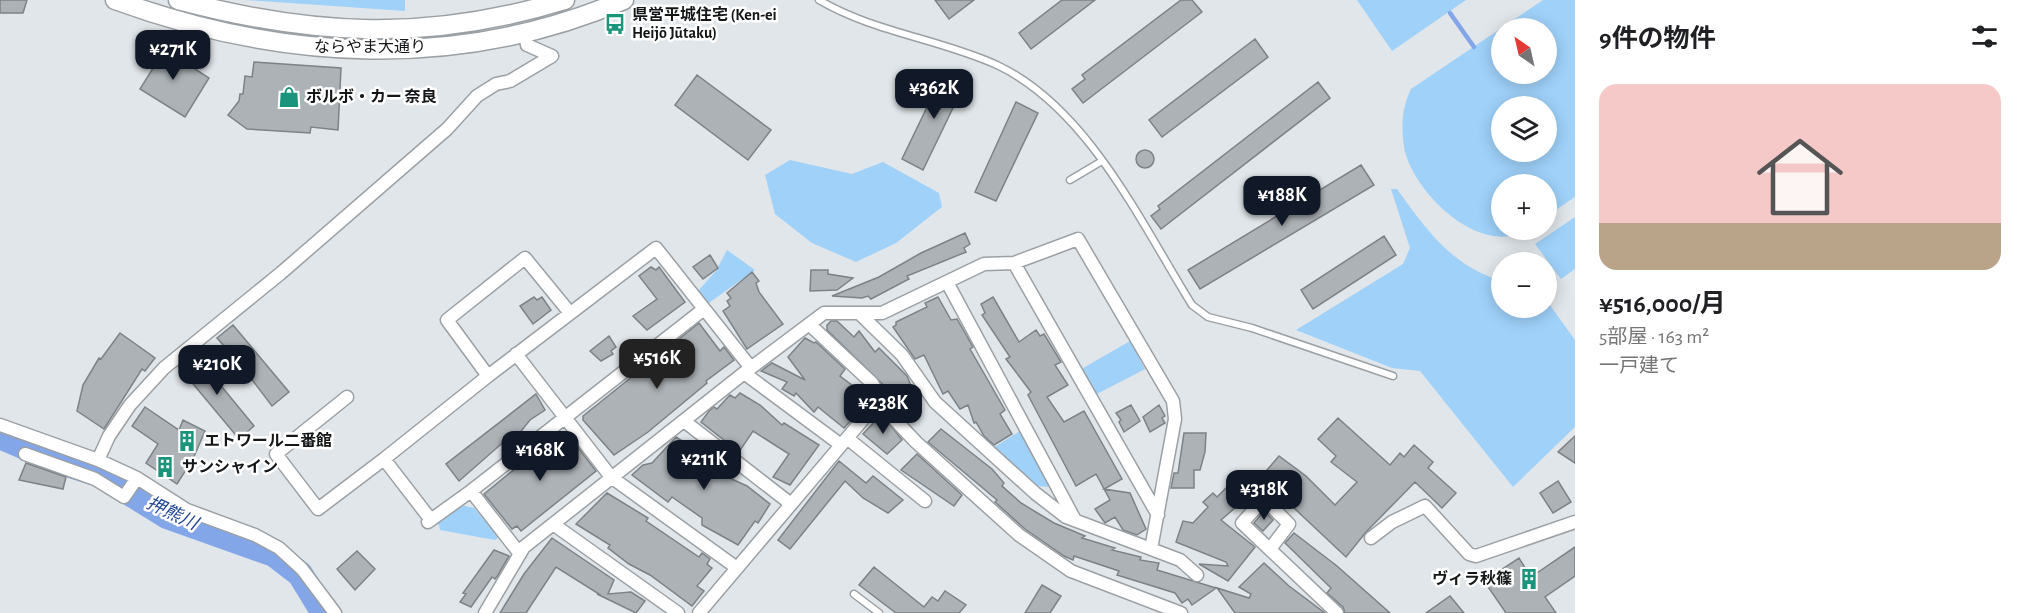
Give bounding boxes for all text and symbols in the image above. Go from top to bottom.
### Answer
place label: 県営平城住宅 (Ken-ei Heijō Jūtaku) [632,5,777,42]
bus stop icon: 県営平城住宅 (Ken-ei Heijō Jūtaku) [603,12,627,36]
north arrow [1491,18,1557,84]
map controls [1491,18,1557,318]
icon: filters [1968,20,2001,53]
text: 9件の物件 [1599,26,1716,52]
pin: ¥271K [131,30,215,81]
street label: ならやま大通り [314,38,426,55]
text: ¥271K [149,39,197,59]
pin: ¥362K [892,69,976,120]
text: ¥362K [909,78,959,98]
shop icon: ボルボ・カー 奈良 [277,85,301,109]
place label: ボルボ・カー 奈良 [306,88,436,105]
button: layers [1491,96,1557,162]
icon: home [1746,123,1854,231]
button: + [1491,174,1557,240]
pin: ¥188K [1240,176,1324,227]
text: ¥188K [1257,185,1307,205]
button: − [1491,252,1557,318]
text: ¥516,000/月 [1599,291,1726,317]
text: 5部屋 · 163 m² [1599,327,1709,347]
pin: ¥516K [615,339,699,390]
pin: ¥210K [175,345,259,396]
text: ¥516K [633,348,681,368]
text: ¥210K [192,354,242,374]
text: 一戸建て [1599,356,1679,376]
pin: ¥238K [841,384,925,435]
text: ¥238K [858,393,908,413]
building icon: エトワール二番館 [175,429,199,453]
pin: ¥168K [498,431,582,482]
place label: エトワール二番館 [204,432,332,449]
text: ¥168K [516,440,564,460]
pin: ¥211K [662,440,746,491]
text: ¥211K [681,449,727,469]
building icon: サンシャイン [153,455,177,479]
place label: サンシャイン [182,459,278,475]
pin: ¥318K [1222,470,1306,521]
text: ¥318K [1240,479,1288,499]
water label: 押熊川 [144,493,203,534]
building icon: ヴィラ秋篠 [1517,567,1541,591]
place label: ヴィラ秋篠 [1432,570,1512,587]

